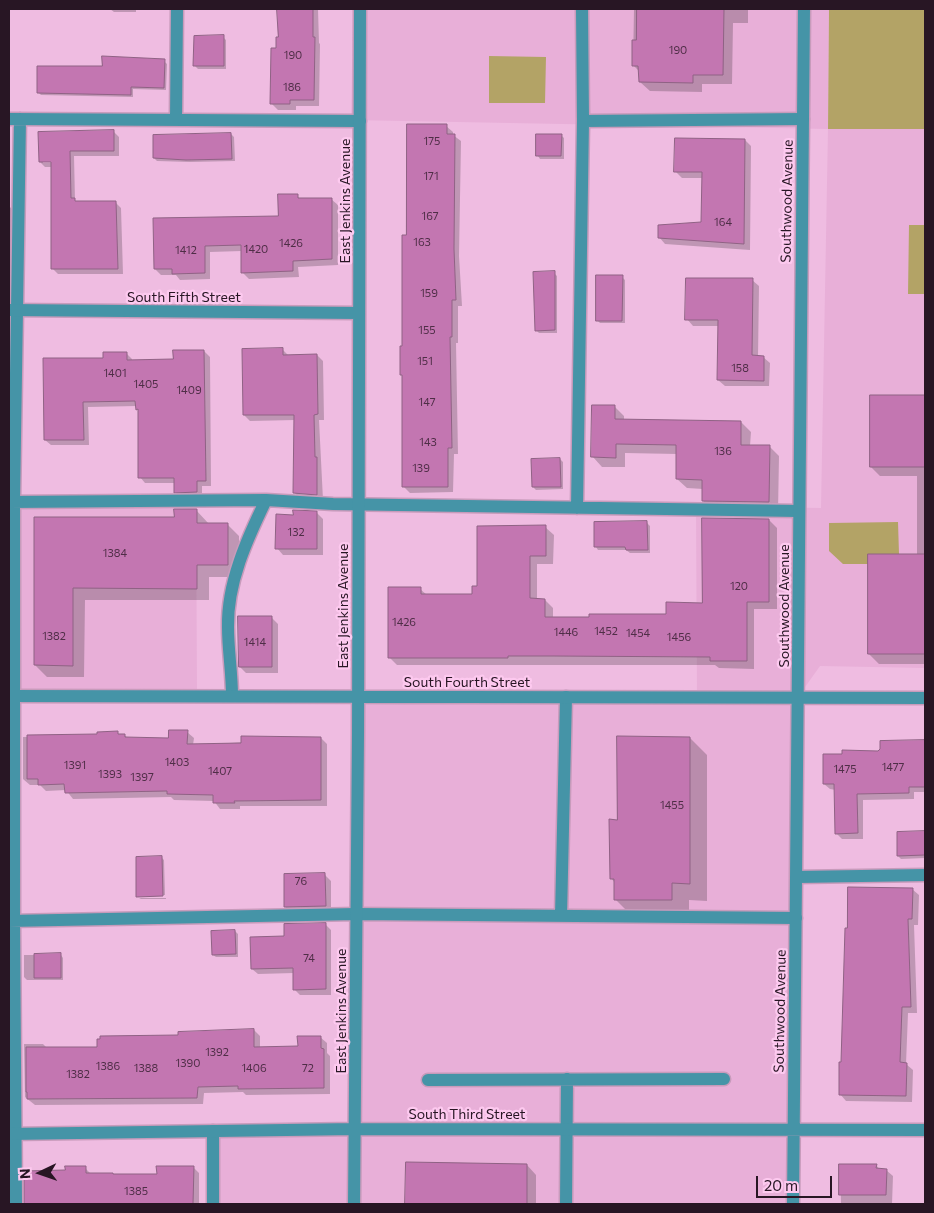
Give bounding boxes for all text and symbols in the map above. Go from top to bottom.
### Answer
house number: 190 [669,43,687,57]
house number: 190 [284,48,302,62]
house number: 186 [283,80,301,94]
house number: 175 [424,134,440,148]
street label: East Jenkins Avenue [337,139,353,263]
street label: Southwood Avenue [778,139,796,263]
house number: 171 [423,169,439,183]
house number: 167 [421,209,439,223]
house number: 164 [714,215,732,229]
house number: 163 [413,235,431,249]
house number: 1426 [279,236,303,250]
house number: 1420 [244,242,268,256]
house number: 1412 [175,243,197,257]
house number: 159 [420,286,438,300]
street label: South Fifth Street [127,289,241,305]
house number: 155 [418,323,436,337]
house number: 151 [417,354,433,368]
house number: 158 [731,361,749,375]
house number: 1401 [103,366,127,380]
house number: 1405 [134,377,158,391]
house number: 1409 [176,383,202,397]
house number: 147 [419,395,435,409]
house number: 143 [419,435,437,449]
house number: 136 [714,444,732,458]
house number: 139 [412,461,430,475]
house number: 132 [287,525,305,539]
street label: East Jenkins Avenue [335,544,351,668]
street label: Southwood Avenue [776,544,792,668]
house number: 1384 [103,546,127,560]
house number: 120 [730,579,748,593]
house number: 1426 [392,615,416,629]
house number: 1452 [594,624,618,638]
house number: 1446 [554,625,578,639]
house number: 1454 [626,626,650,640]
house number: 1382 [42,629,66,643]
house number: 1456 [667,630,691,644]
house number: 1414 [244,635,266,649]
street label: South Fourth Street [404,674,530,690]
house number: 1403 [165,755,189,769]
house number: 1391 [64,758,86,772]
house number: 1477 [882,760,904,774]
house number: 1475 [833,762,857,776]
house number: 1407 [208,764,232,778]
house number: 1393 [98,767,122,781]
house number: 1397 [130,770,154,784]
house number: 1455 [660,798,684,812]
house number: 76 [295,874,307,888]
street label: East Jenkins Avenue [333,949,349,1073]
street label: Southwood Avenue [771,949,789,1073]
house number: 74 [303,951,315,965]
house number: 1392 [205,1045,229,1059]
house number: 1390 [176,1056,200,1070]
house number: 1386 [96,1059,120,1073]
house number: 1388 [134,1061,158,1075]
house number: 1406 [241,1061,267,1075]
house number: 72 [302,1061,314,1075]
house number: 1382 [66,1067,90,1081]
street label: South Third Street [408,1106,526,1122]
north arrow [15,1148,65,1198]
scale bar [759,1166,835,1198]
text: N [16,1168,33,1179]
text: 20 m [764,1176,798,1194]
house number: 1385 [124,1184,148,1198]

